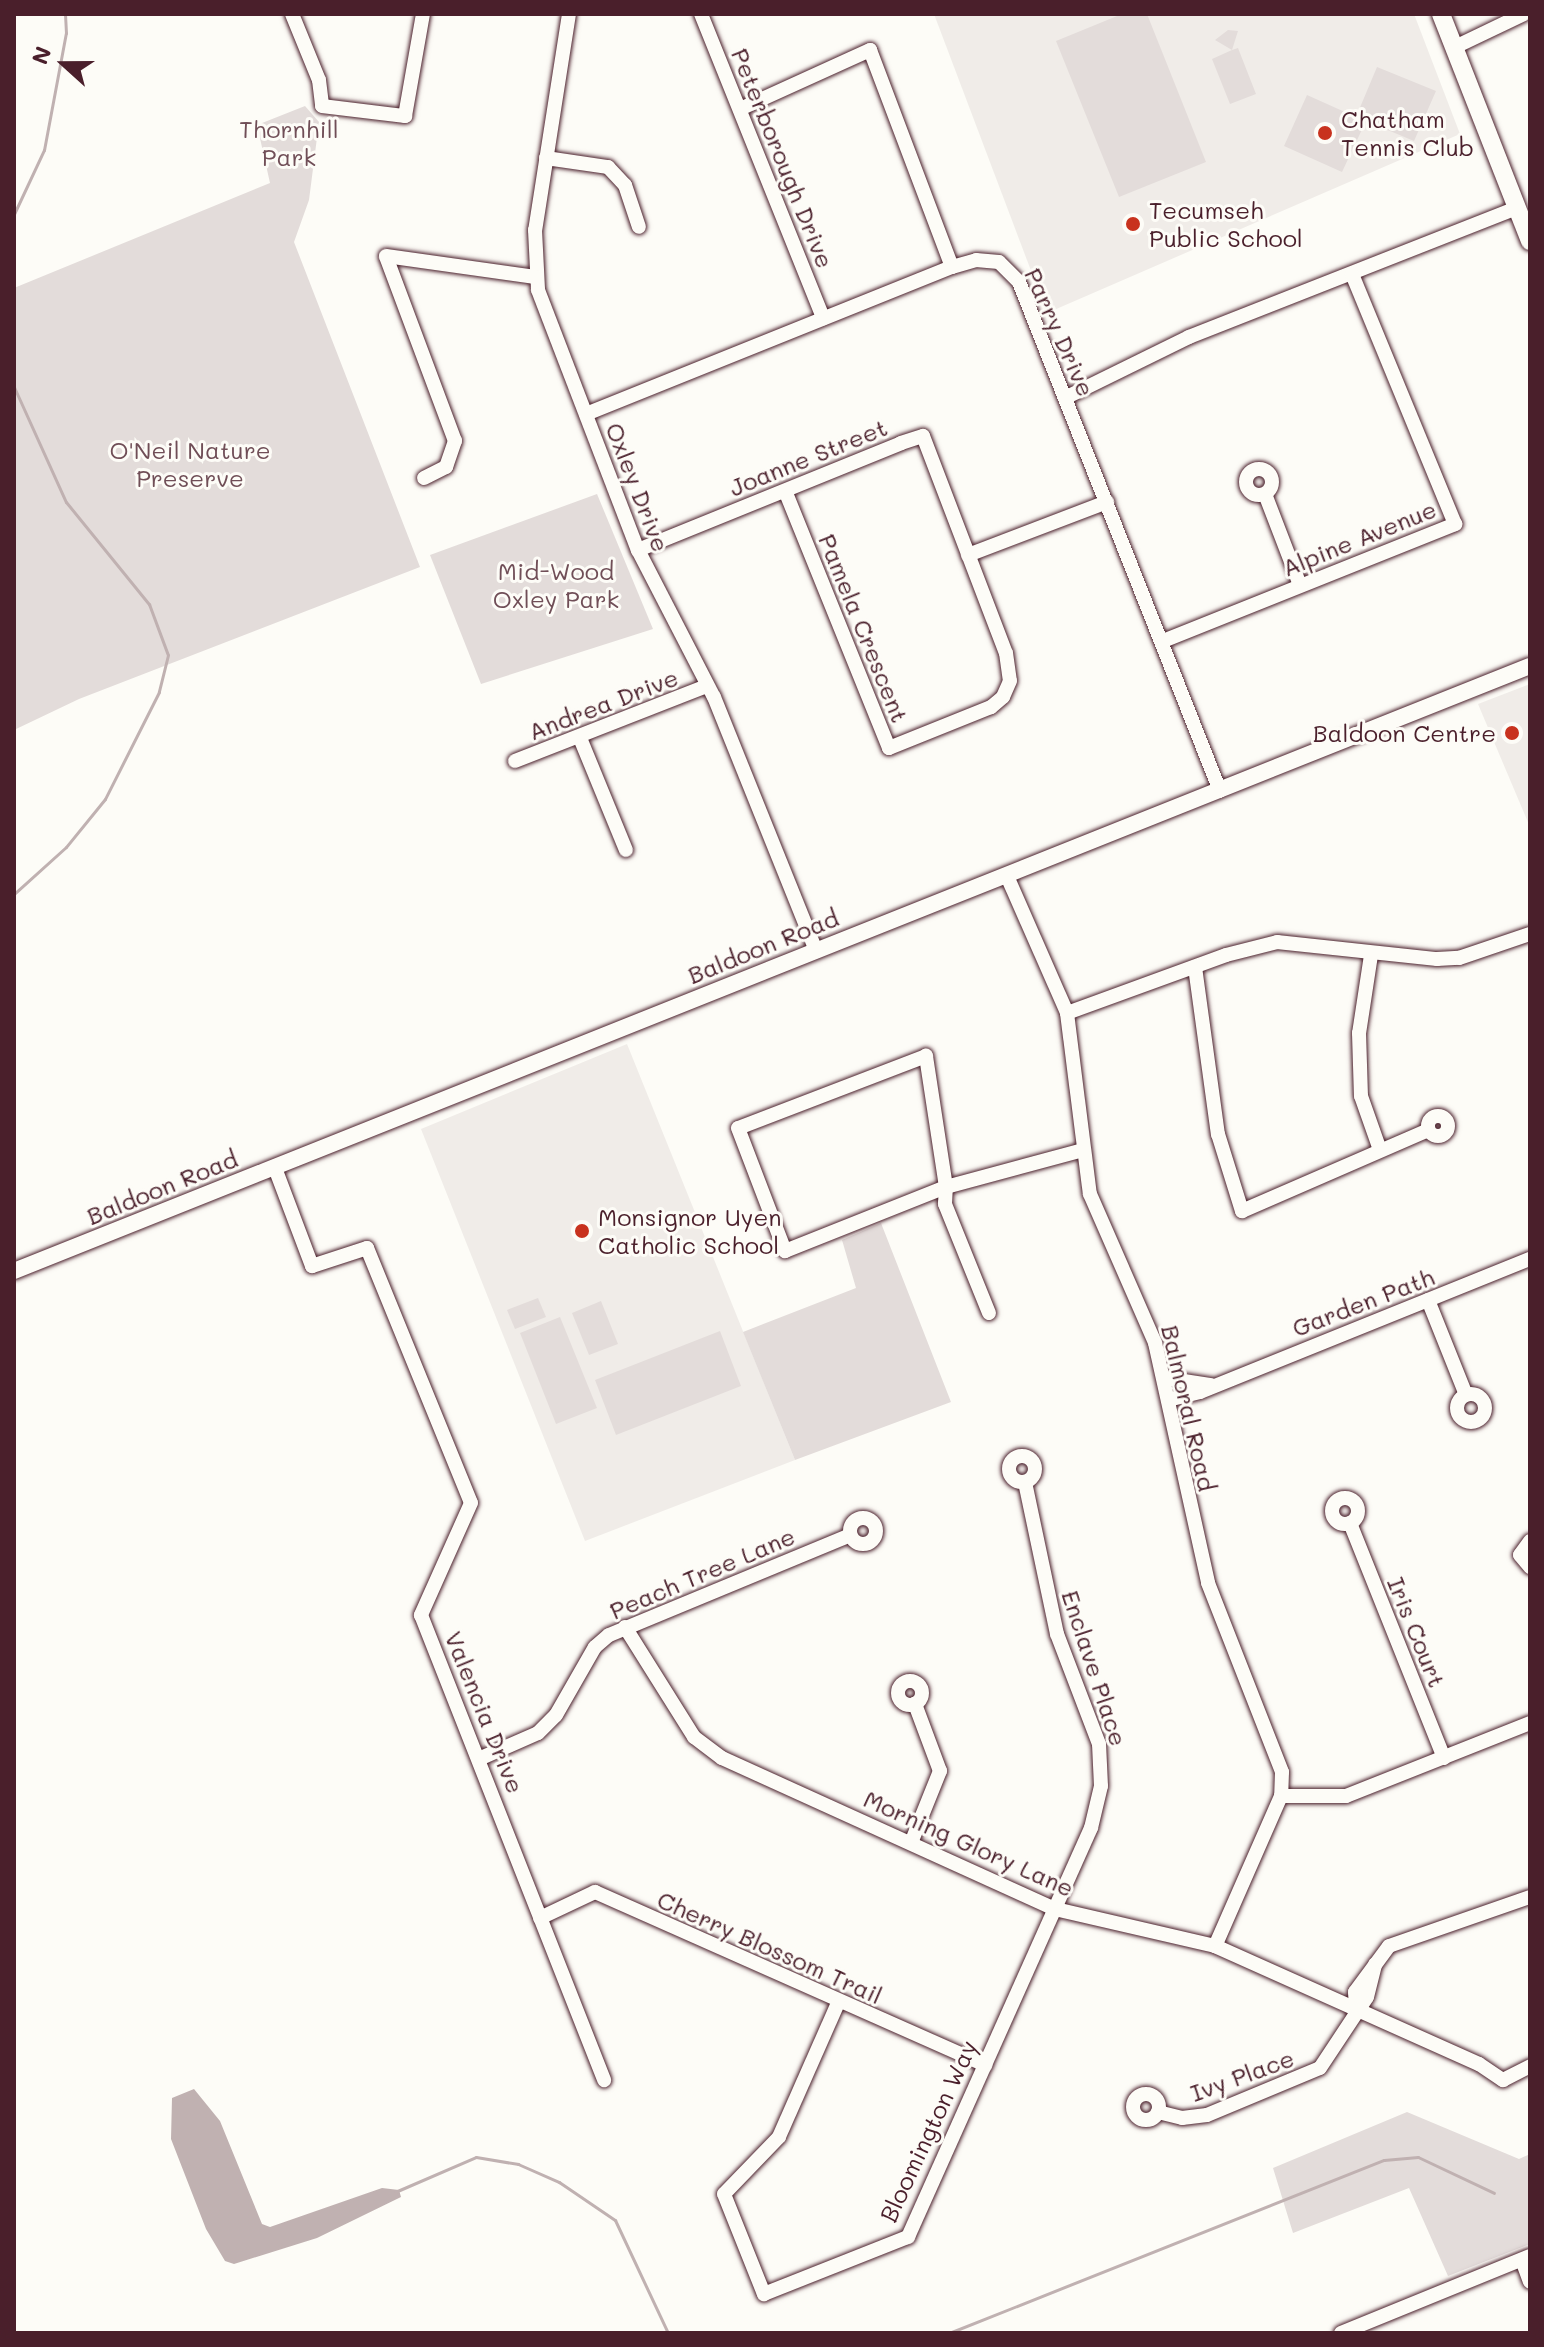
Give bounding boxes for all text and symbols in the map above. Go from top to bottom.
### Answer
north arrow [24,24,104,104]
text: N [25,42,58,68]
street label: Peterborough Drive [726,44,840,272]
place label: Chatham Tennis Club [1341,105,1474,161]
park label: Thornhill Park [239,115,339,171]
marker: Chatham Tennis Club [1316,124,1334,142]
place label: Tecumseh Public School [1149,196,1303,252]
marker: Tecumseh Public School [1124,215,1142,233]
street label: Parry Drive [1019,263,1101,401]
street label: Joanne Street [725,412,891,502]
street label: Oxley Drive [600,418,676,556]
park label: O'Neil Nature Preserve [109,436,271,492]
street label: Alpine Avenue [1278,494,1440,582]
street label: Pamela Crescent [813,530,915,726]
park label: Mid-Wood Oxley Park [493,557,619,613]
street label: Andrea Drive [524,662,682,746]
place label: Baldoon Centre [1313,719,1496,747]
marker: Baldoon Centre [1503,724,1521,742]
street label: Baldoon Road [683,903,843,989]
street label: Baldoon Road [82,1144,242,1230]
place label: Monsignor Uyen Catholic School [598,1203,782,1259]
marker: Monsignor Uyen Catholic School [573,1222,591,1240]
street label: Garden Path [1288,1262,1438,1342]
street label: Balmoral Road [1156,1322,1222,1494]
street label: Peach Tree Lane [605,1521,799,1625]
street label: Iris Court [1382,1573,1452,1691]
street label: Enclave Place [1056,1587,1134,1749]
street label: Valencia Drive [439,1627,531,1797]
street label: Morning Glory Lane [859,1784,1079,1902]
street label: Cherry Blossom Trail [653,1884,887,2010]
street label: Bloomington Way [873,2035,983,2227]
street label: Ivy Place [1186,2043,1298,2107]

